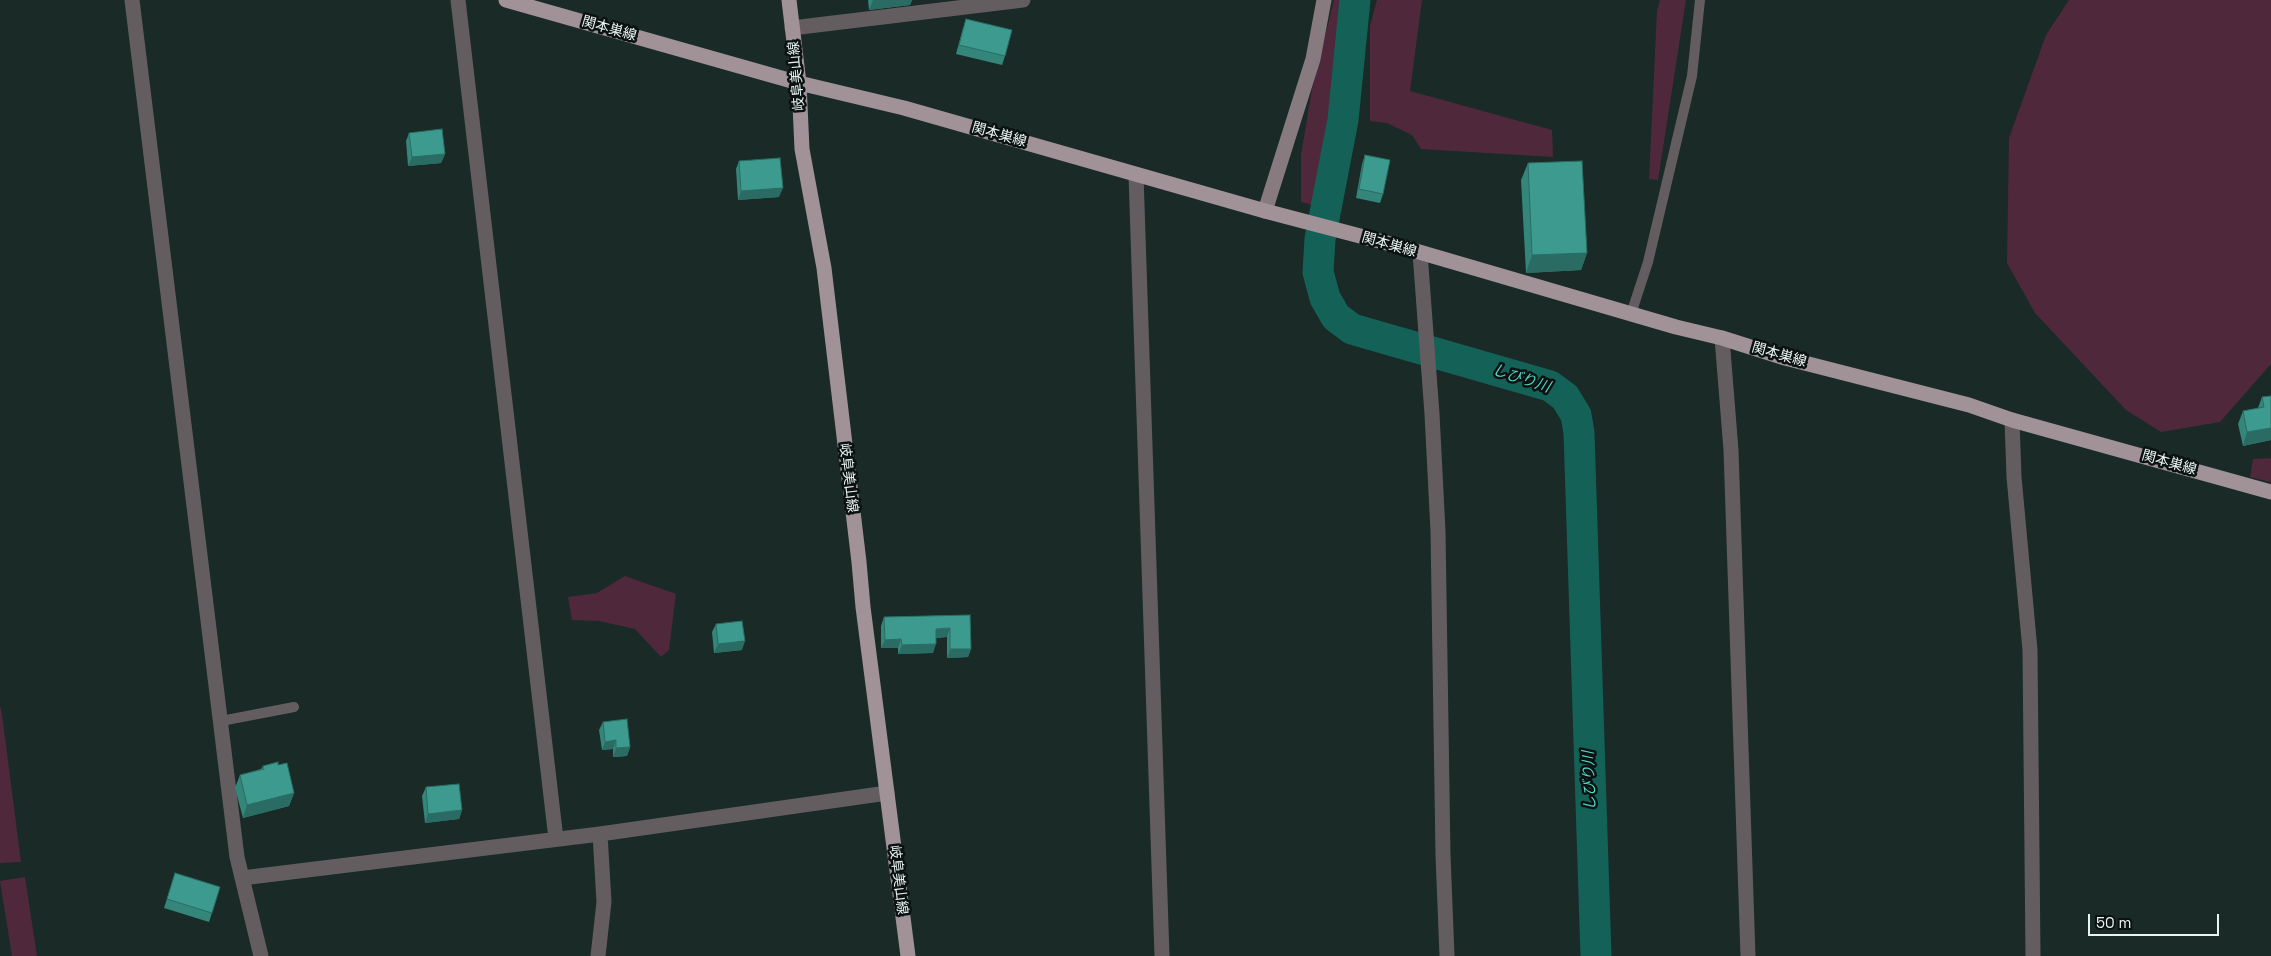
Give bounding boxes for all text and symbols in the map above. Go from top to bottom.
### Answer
street label: 関本巣線 [580,13,638,45]
street label: 岐阜美山線 [786,40,808,112]
street label: 関本巣線 [970,119,1028,151]
street label: 関本巣線 [1360,229,1418,261]
street label: 関本巣線 [1750,339,1808,371]
water label: しびり川 [1490,361,1552,397]
street label: 岐阜美山線 [835,442,861,514]
street label: 関本巣線 [2140,447,2198,479]
water label: しびり川 [1580,751,1600,811]
street label: 岐阜美山線 [885,844,911,916]
scale bar [2091,904,2222,936]
text: 50 m [2096,913,2131,932]

